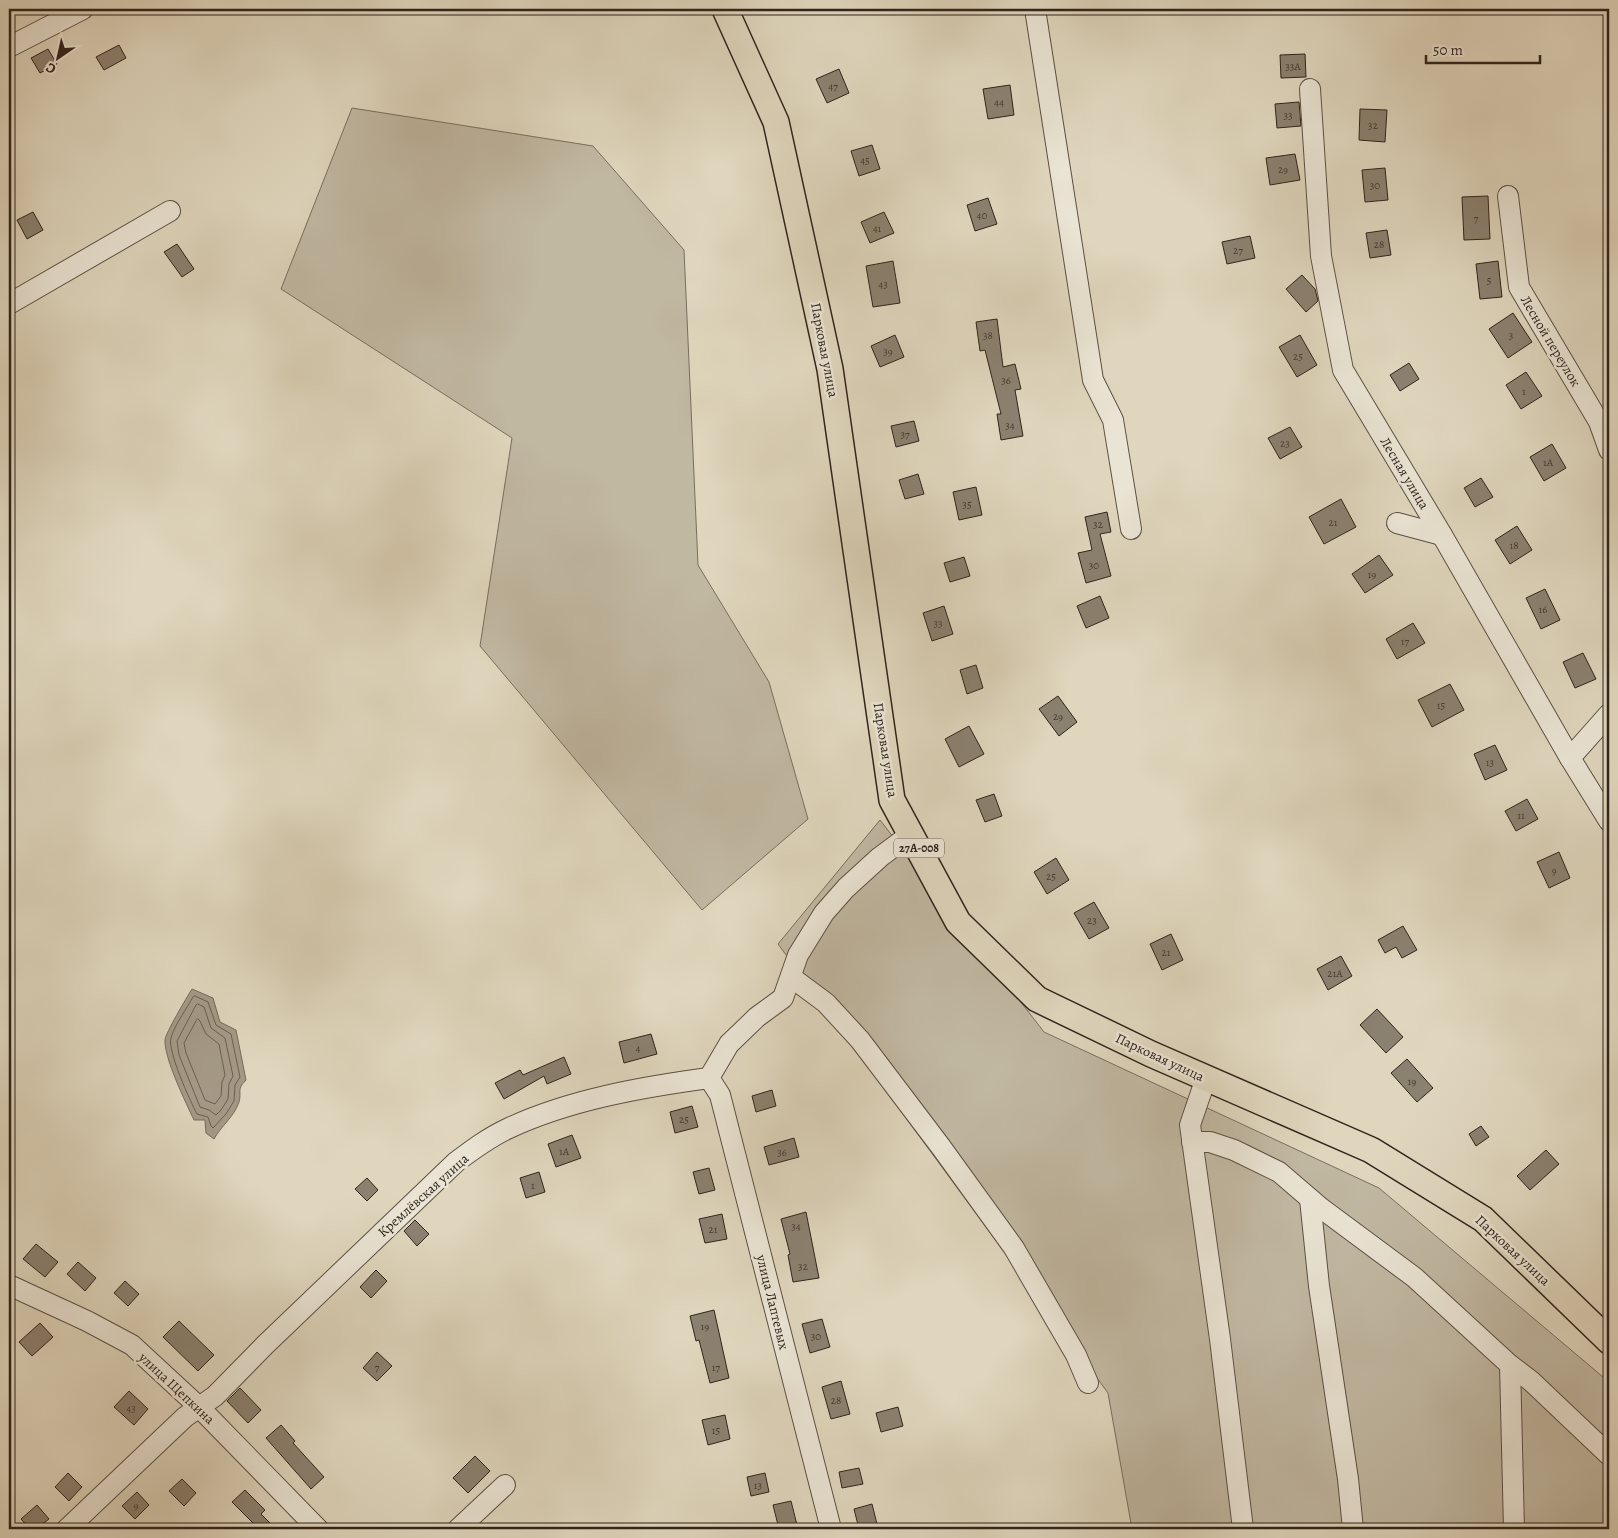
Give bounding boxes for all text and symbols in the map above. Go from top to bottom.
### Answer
north arrow [32,32,82,82]
scale bar [1426,32,1539,64]
text: 50 m [1433,40,1463,60]
text: С [42,58,60,79]
house number: 33А [1285,59,1301,74]
house number: 47 [828,79,838,94]
house number: 44 [994,95,1004,110]
house number: 33 [1283,108,1293,123]
house number: 32 [1368,118,1378,133]
house number: 45 [860,153,870,168]
house number: 29 [1278,162,1288,177]
house number: 30 [1370,178,1380,193]
house number: 40 [977,208,988,223]
house number: 7 [1474,211,1479,226]
house number: 41 [873,221,882,236]
house number: 28 [1374,237,1384,252]
house number: 27 [1233,243,1243,258]
house number: 5 [1487,273,1492,288]
house number: 43 [878,277,888,292]
street label: Лесной переулок [1516,292,1585,390]
street label: Парковая улица [806,301,843,400]
house number: 38 [983,328,993,343]
house number: 3 [1509,328,1513,343]
house number: 39 [883,344,893,359]
house number: 25 [1293,349,1303,364]
house number: 36 [1001,373,1011,388]
house number: 1 [1522,384,1526,399]
house number: 34 [1005,418,1015,433]
house number: 37 [900,427,910,442]
street label: Лесная улица [1376,434,1434,513]
house number: 23 [1280,436,1290,451]
house number: 1А [1543,455,1554,470]
house number: 35 [962,497,972,512]
house number: 21 [1329,515,1338,530]
house number: 32 [1093,517,1103,532]
house number: 18 [1509,538,1519,553]
house number: 30 [1089,558,1099,573]
house number: 19 [1368,567,1376,582]
house number: 16 [1539,602,1547,617]
house number: 33 [933,616,943,631]
house number: 17 [1401,634,1410,649]
house number: 15 [1437,698,1446,713]
street label: Парковая улица [869,701,902,799]
house number: 29 [1053,709,1063,724]
house number: 13 [1486,755,1494,770]
house number: 11 [1517,808,1525,823]
road number: 27А-008 [894,838,944,858]
house number: 9 [1551,863,1557,878]
house number: 25 [1046,869,1056,884]
house number: 23 [1087,913,1097,928]
house number: 21 [1162,945,1171,960]
house number: 21А [1327,966,1343,981]
street label: Парковая улица [1112,1029,1208,1087]
house number: 4 [636,1041,641,1056]
house number: 19 [1408,1074,1416,1089]
house number: 25 [679,1112,689,1127]
house number: 1А [559,1144,570,1159]
house number: 36 [777,1145,787,1160]
street label: Кремлёвская улица [374,1149,473,1241]
house number: 1 [531,1178,535,1193]
street label: Парковая улица [1471,1211,1555,1290]
house number: 34 [791,1219,801,1234]
house number: 21 [709,1222,718,1237]
street label: улица Лаптевых [751,1252,794,1352]
house number: 32 [798,1259,808,1274]
house number: 19 [701,1319,709,1334]
house number: 30 [811,1329,821,1344]
street label: улица Щепкина [134,1348,219,1429]
house number: 7 [375,1360,380,1375]
house number: 17 [712,1360,721,1375]
house number: 28 [831,1393,841,1408]
house number: 43 [126,1401,136,1416]
house number: 15 [712,1423,721,1438]
house number: 13 [754,1478,762,1493]
house number: 9 [133,1498,139,1513]

